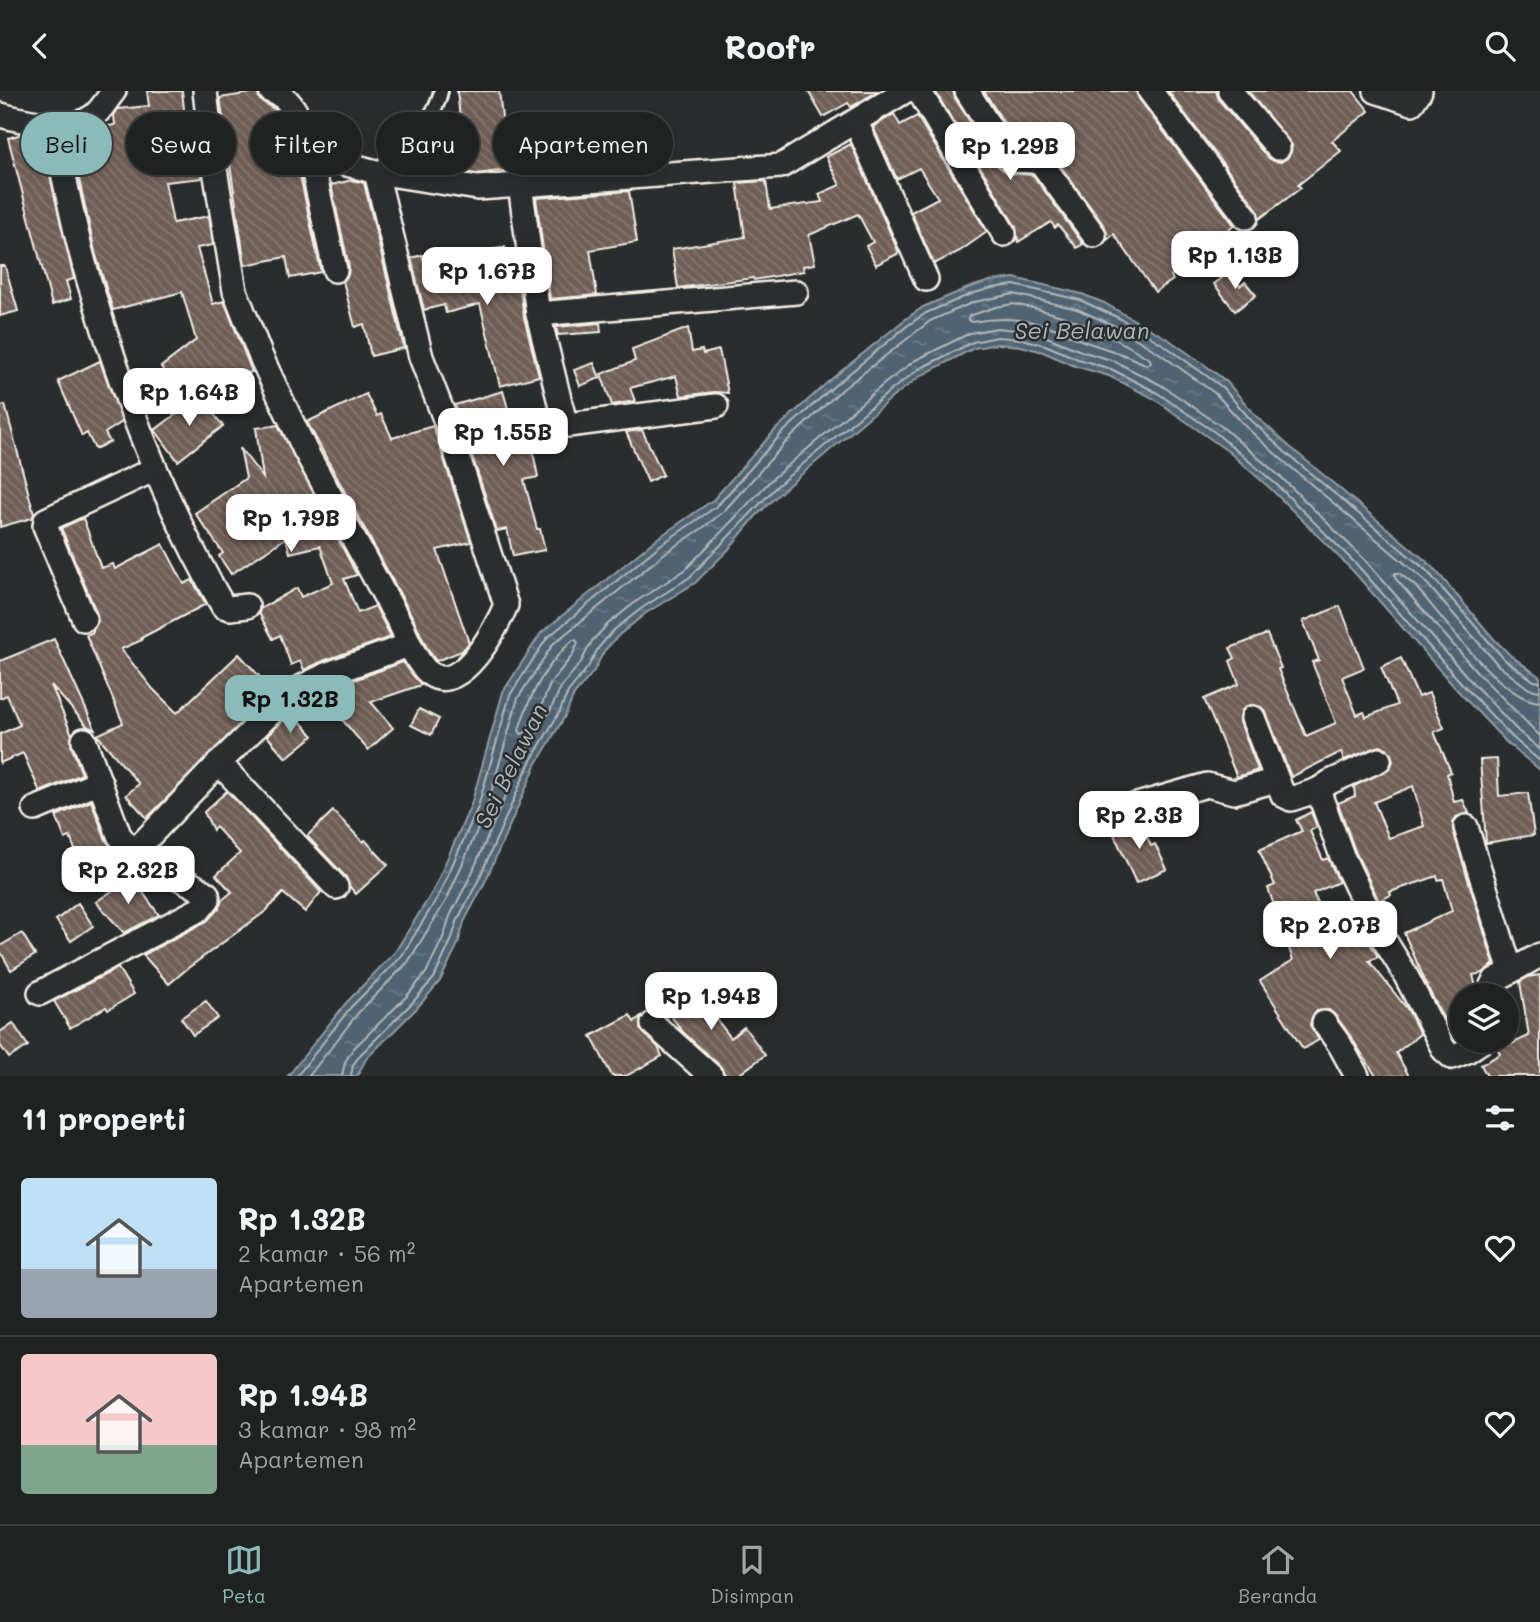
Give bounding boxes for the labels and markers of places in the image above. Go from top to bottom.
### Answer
pin: Rp 1.29B [938,123,1082,182]
pin: Rp 1.13B [1163,231,1307,291]
pin: Rp 1.67B [415,247,559,307]
pin: Rp 1.64B [117,369,261,428]
pin: Rp 1.55B [431,409,575,468]
pin: Rp 1.79B [219,495,363,554]
pin: Rp 1.32B [218,675,362,735]
pin: Rp 2.3B [1074,791,1204,851]
pin: Rp 2.32B [56,847,200,906]
pin: Rp 2.07B [1258,901,1402,961]
pin: Rp 1.94B [639,972,783,1032]

